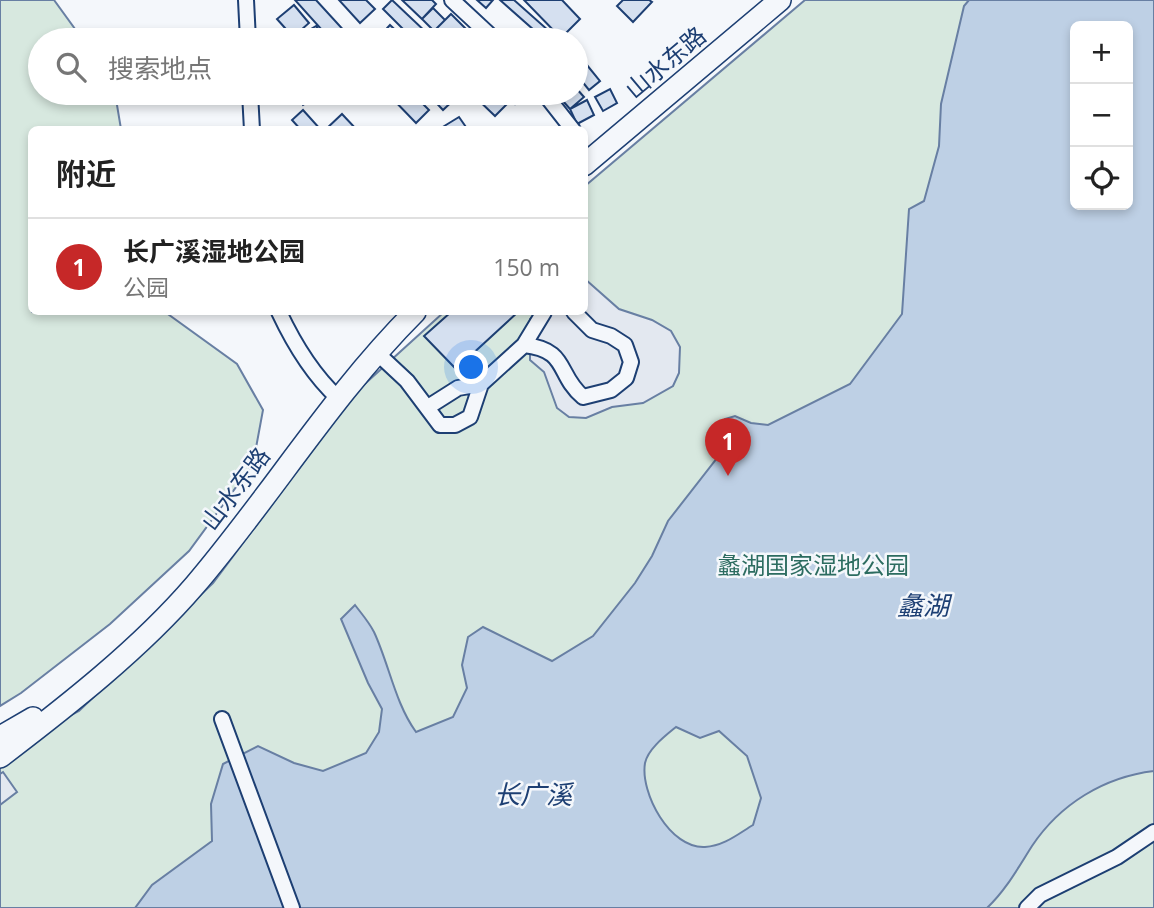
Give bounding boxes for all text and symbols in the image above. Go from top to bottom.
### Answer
street label: 山水东路 [618,18,712,105]
map controls [1070,21,1133,210]
button: + [1070,21,1133,84]
search box [28,28,588,105]
icon: search [52,48,90,86]
text: 搜索地点 [108,50,212,86]
button: − [1070,84,1133,147]
button: locate [1070,147,1133,210]
text: 附近 [56,153,116,194]
text: 长广溪湿地公园 [123,233,305,269]
text: 1 [72,251,86,283]
text: 150 m [493,251,560,283]
text: 公园 [123,271,169,303]
your location [454,350,488,384]
pin: 1 [705,418,751,476]
street label: 山水东路 [193,440,277,536]
park label: 蠡湖国家湿地公园 [717,548,909,581]
water label: 蠡湖 [897,587,953,623]
water label: 长广溪 [494,776,575,812]

